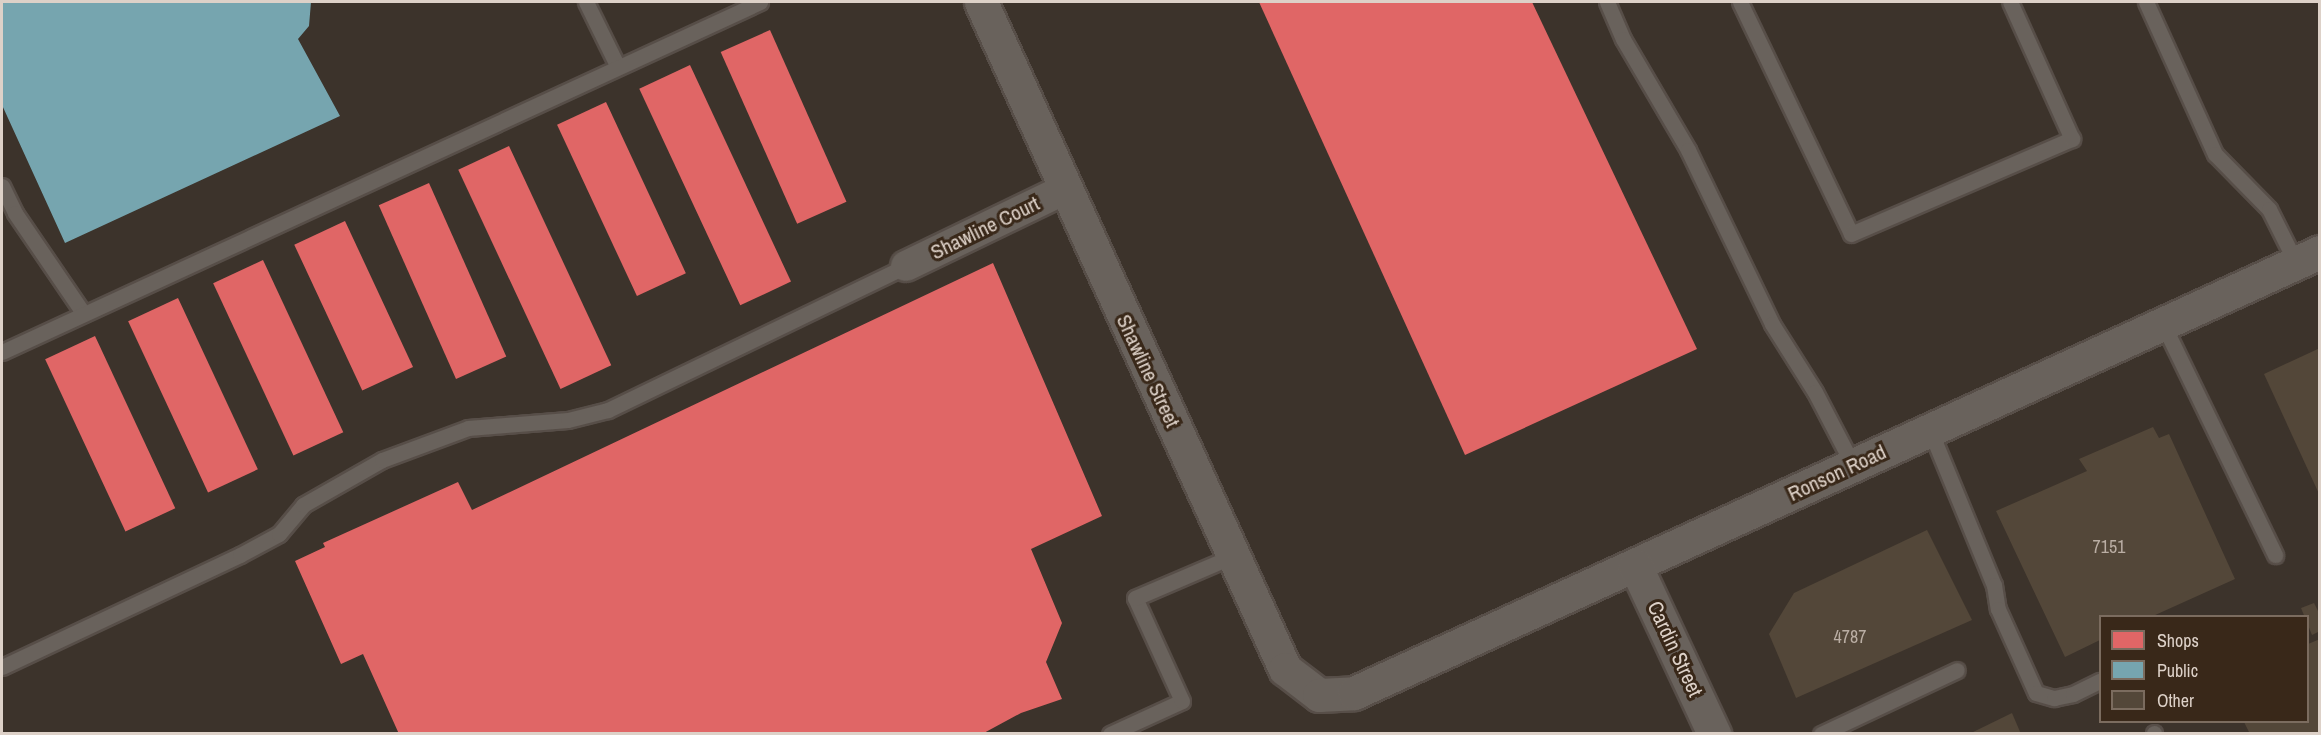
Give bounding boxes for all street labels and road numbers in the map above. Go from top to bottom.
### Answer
street label: Shawline Court [927,191,1043,265]
street label: Shawline Street [1111,311,1185,431]
street label: Ronson Road [1784,439,1890,507]
street label: Cardin Street [1642,597,1708,701]

